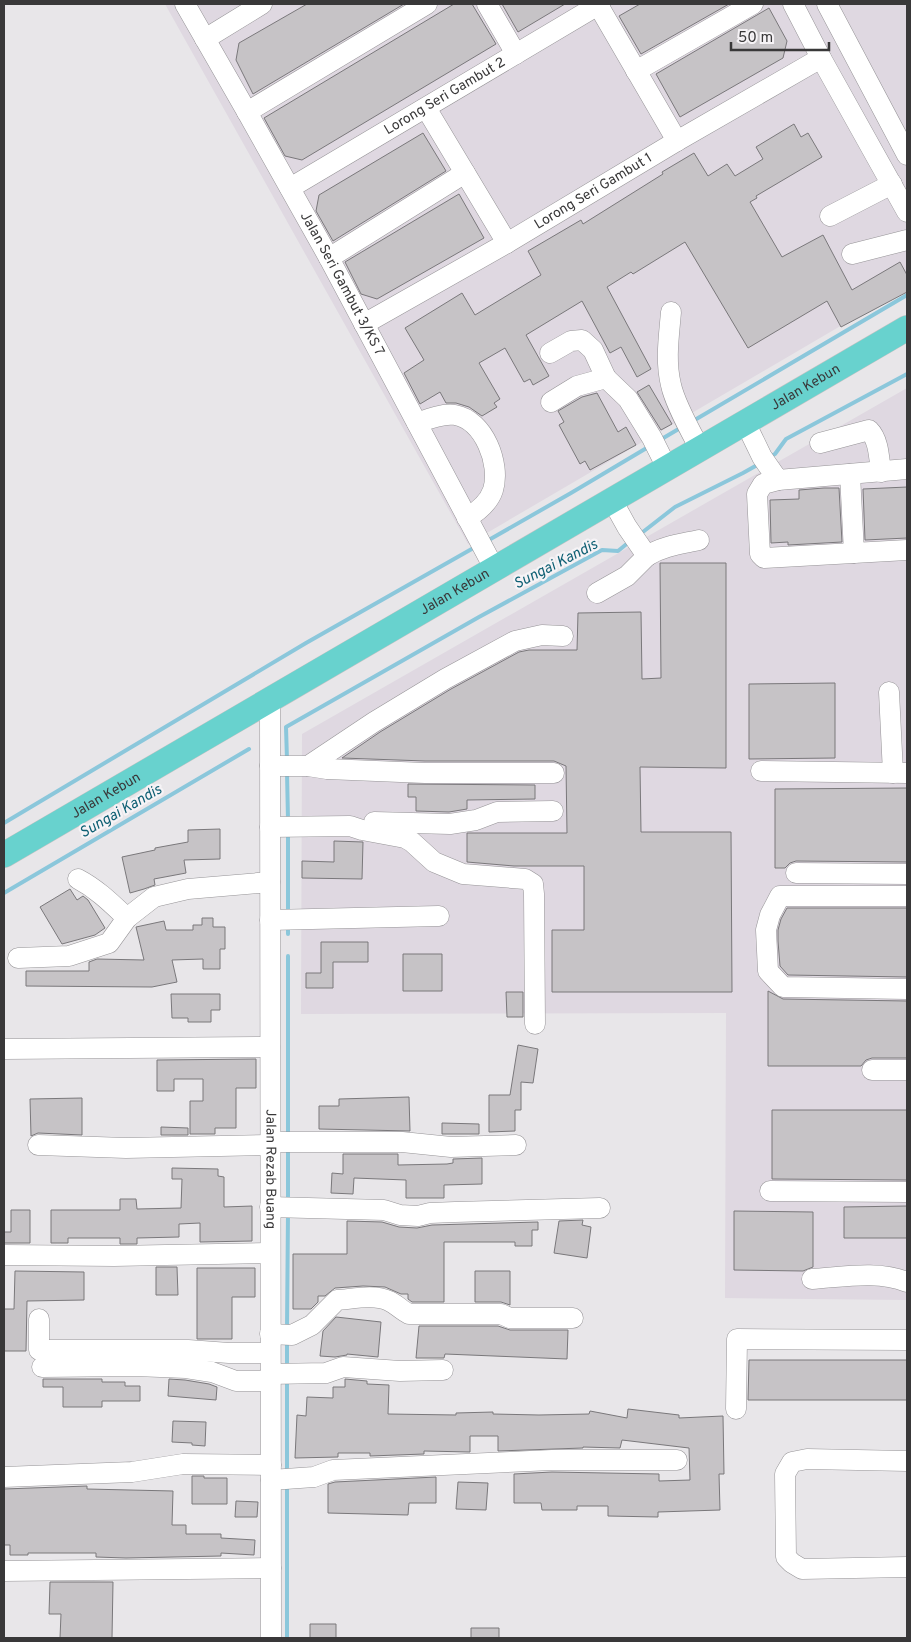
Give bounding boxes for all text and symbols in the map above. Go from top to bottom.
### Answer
scale bar [731,20,828,52]
text: 50 m [738,29,773,48]
street label: Lorong Seri Gambut 2 [381,54,508,139]
street label: Lorong Seri Gambut 1 [531,149,655,233]
street label: Jalan Seri Gambut 3/KS 7 [296,209,388,359]
street label: Jalan Kebun [768,360,843,414]
water label: Sungai Kandis [511,536,601,594]
street label: Jalan Kebun [417,565,493,619]
street label: Jalan Kebun [68,769,144,822]
water label: Sungai Kandis [76,781,166,843]
street label: Jalan Rezab Buang [262,1109,279,1229]

